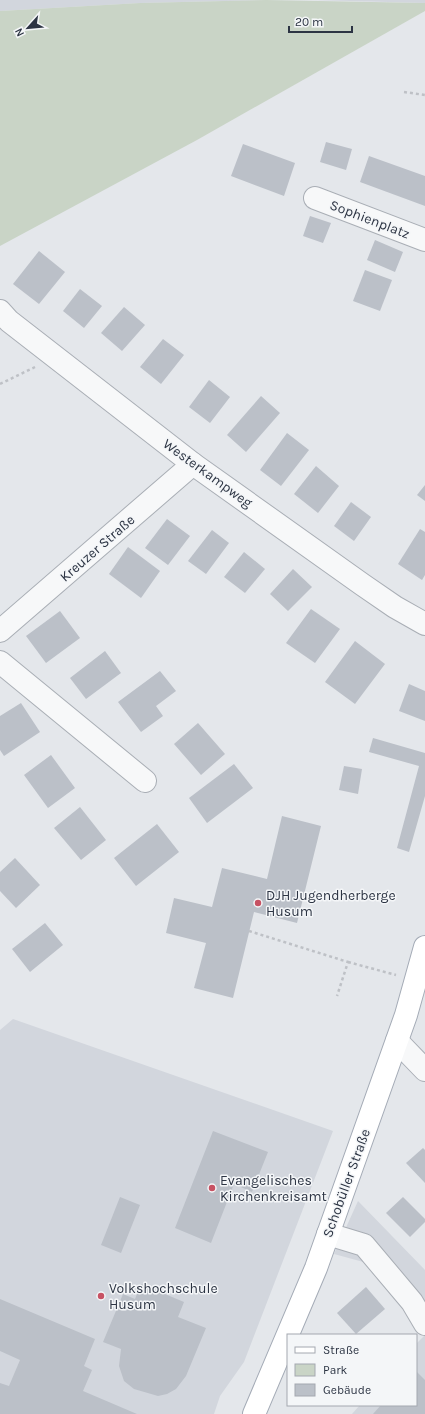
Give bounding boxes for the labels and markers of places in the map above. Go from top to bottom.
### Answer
place label: DJH Jugendherberge Husum [266,887,396,920]
marker: DJH Jugendherberge Husum [253,898,263,908]
place label: Evangelisches Kirchenkreisamt [220,1172,327,1205]
marker: Evangelisches Kirchenkreisamt [207,1183,217,1193]
place label: Volkshochschule Husum [109,1280,218,1313]
marker: Volkshochschule Husum [96,1291,106,1301]

